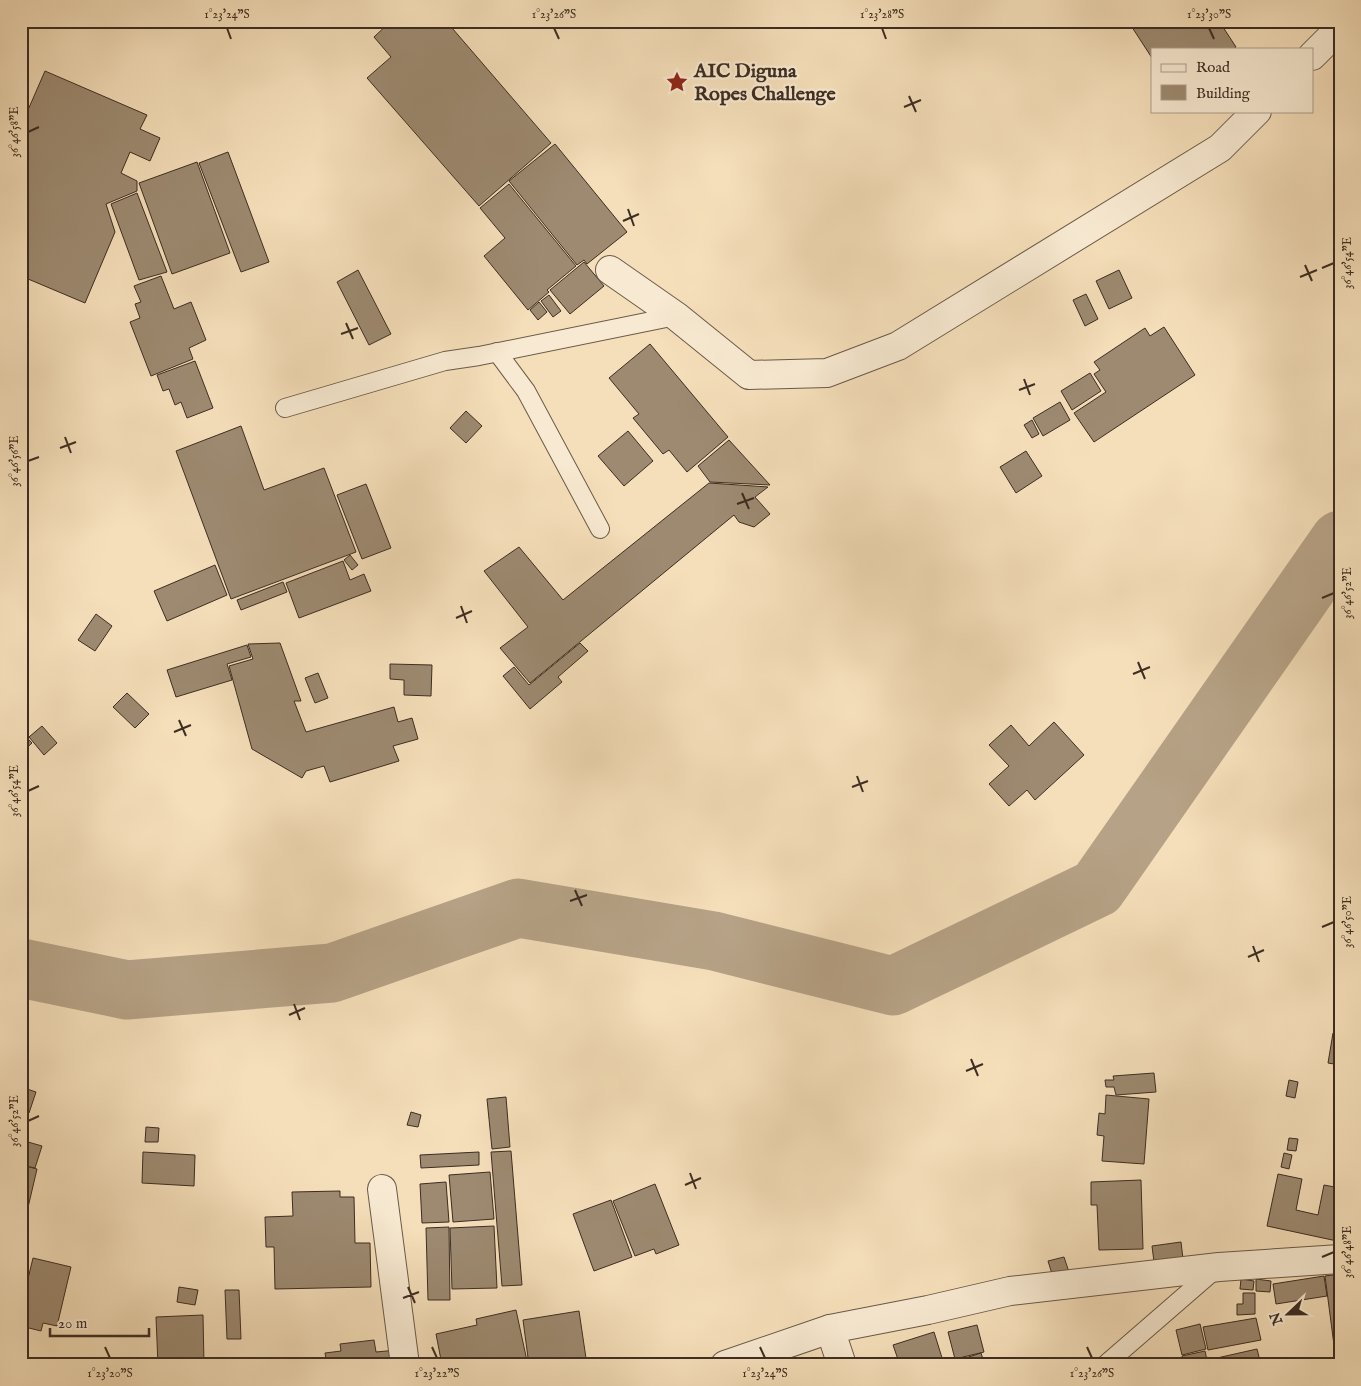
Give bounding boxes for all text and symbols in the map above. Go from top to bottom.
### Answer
text: 1°23'24"S [204,7,250,22]
text: 1°23'26"S [532,7,576,22]
text: 1°23'28"S [860,7,904,22]
text: 1°23'30"S [1187,7,1231,22]
legend [1151,48,1314,112]
text: Road [1196,58,1231,77]
place label: AIC Diguna Ropes Challenge [693,59,836,107]
place icon: AIC Diguna Ropes Challenge [664,69,690,95]
text: Building [1196,84,1251,103]
text: 36°46'58"E [7,107,22,157]
text: 36°46'54"E [1340,237,1355,289]
text: 36°46'56"E [7,435,22,487]
text: 36°46'52"E [1340,567,1355,619]
text: 36°46'54"E [7,765,22,817]
text: 36°46'50"E [1340,896,1355,948]
text: 36°46'52"E [7,1095,22,1147]
text: 36°46'48"E [1340,1226,1355,1278]
north arrow [1264,1288,1314,1338]
scale bar [50,1306,149,1338]
text: N [1266,1310,1288,1328]
text: 20 m [58,1314,88,1333]
text: 1°23'20"S [87,1366,133,1381]
text: 1°23'22"S [414,1366,460,1381]
text: 1°23'24"S [742,1366,788,1381]
text: 1°23'26"S [1070,1366,1114,1381]

